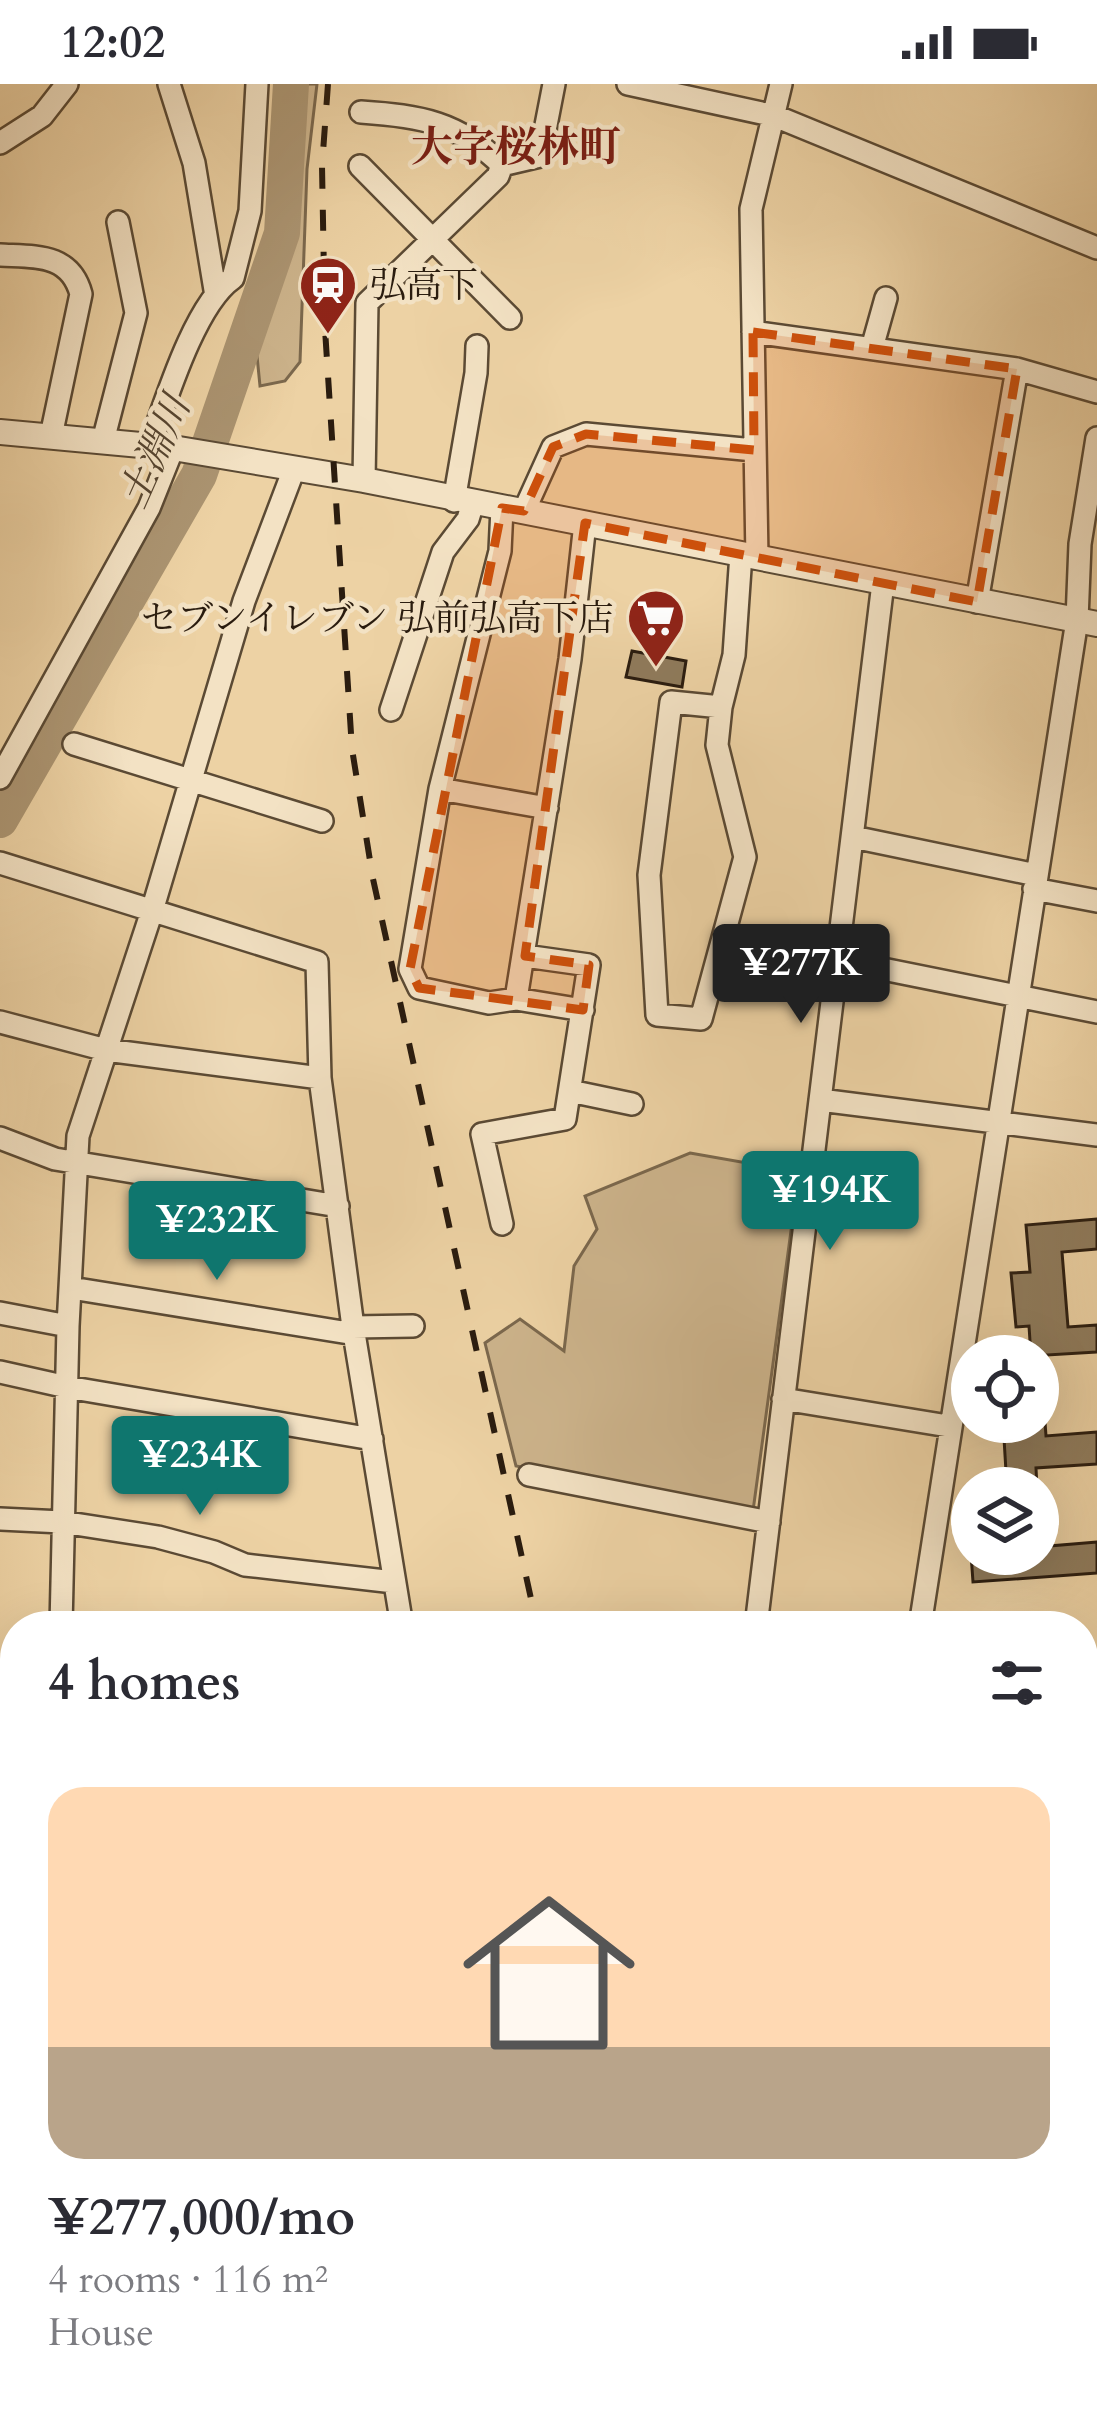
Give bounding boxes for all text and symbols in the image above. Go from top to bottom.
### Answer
text: 12:02 [60,12,165,73]
district label: 大字桜林町 [411,119,621,176]
station icon: 弘高下 [297,254,359,336]
place label: 弘高下 [370,261,478,310]
water label: 土淵川 [107,384,205,516]
supermarket icon: セブンイレブン 弘前弘高下店 [625,587,687,669]
place label: セブンイレブン 弘前弘高下店 [141,594,614,643]
pin: ¥277K [717,924,885,1026]
text: ¥277K [740,936,862,989]
pin: ¥194K [746,1151,914,1253]
text: ¥194K [769,1163,891,1216]
pin: ¥232K [133,1181,301,1283]
text: ¥232K [156,1193,278,1246]
map controls [951,1335,1059,1575]
button: locate [951,1335,1059,1443]
pin: ¥234K [116,1416,284,1518]
text: ¥234K [139,1428,261,1481]
button: layers [951,1467,1059,1575]
text: 4 homes [48,1648,240,1718]
icon: filters [984,1650,1050,1716]
icon: home [441,1865,657,2081]
text: ¥277,000/mo [48,2183,355,2253]
text: 4 rooms · 116 m² [48,2253,328,2306]
text: House [48,2306,154,2359]

